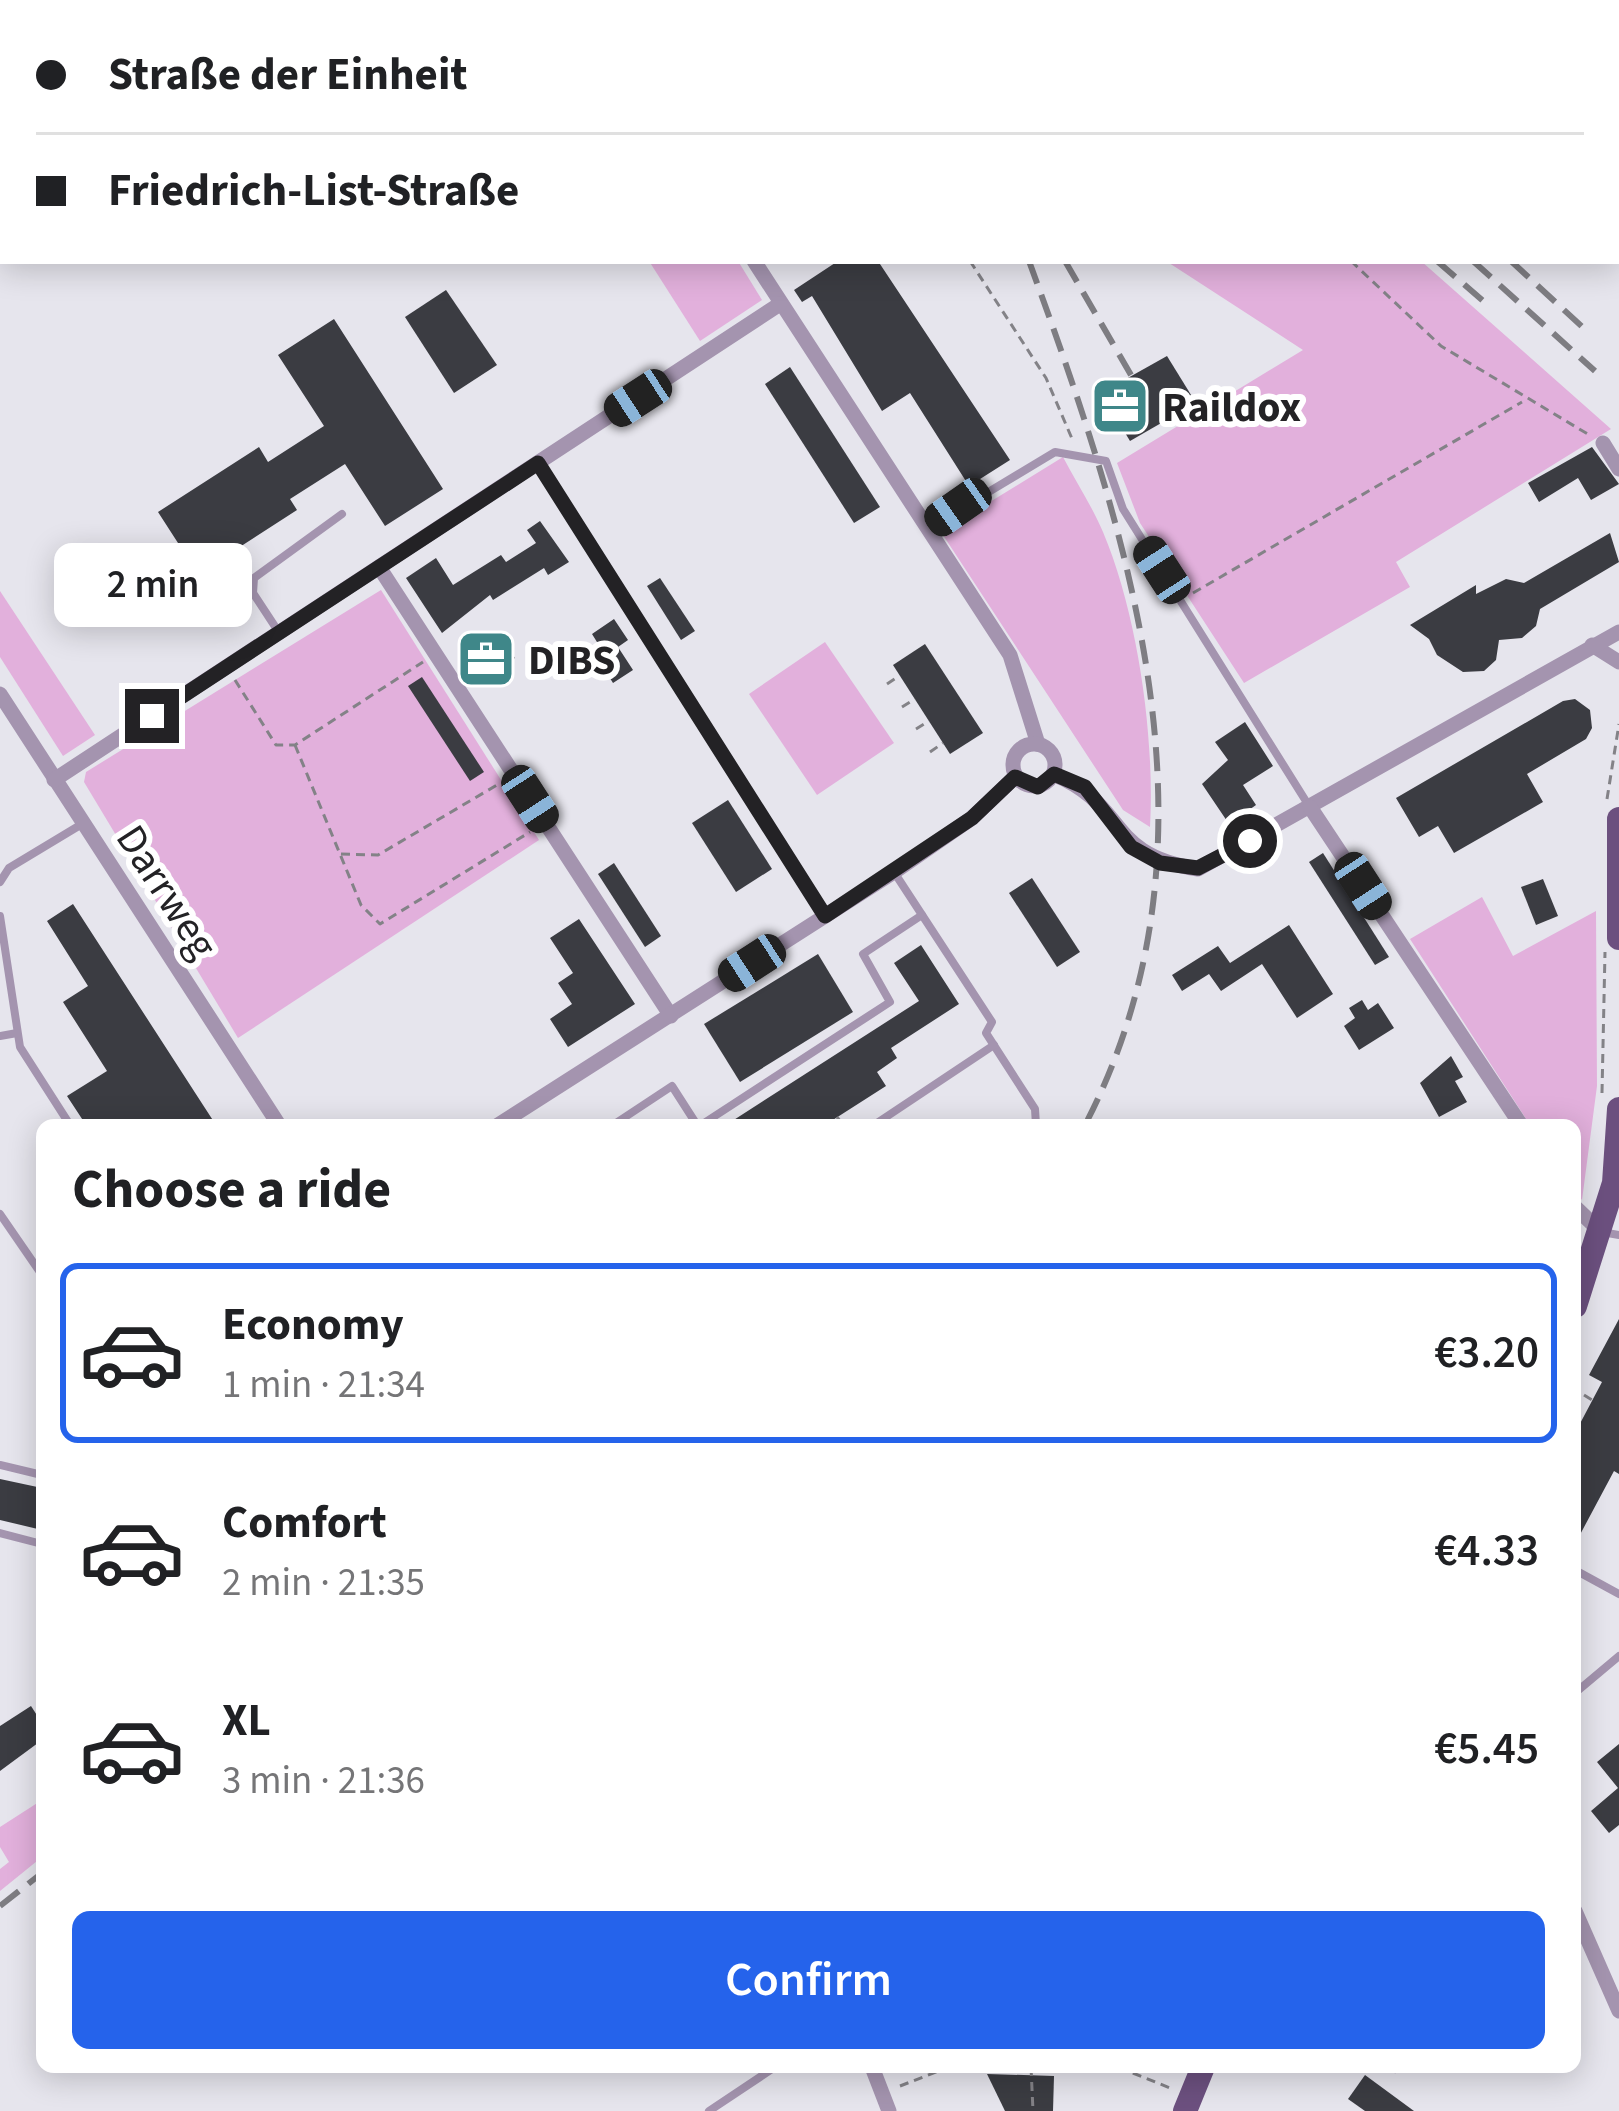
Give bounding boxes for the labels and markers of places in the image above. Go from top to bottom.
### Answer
office icon: Raildox [1089,375,1151,437]
place label: Raildox [1162,378,1301,438]
office icon: DIBS [455,628,517,690]
place label: DIBS [528,631,615,691]

